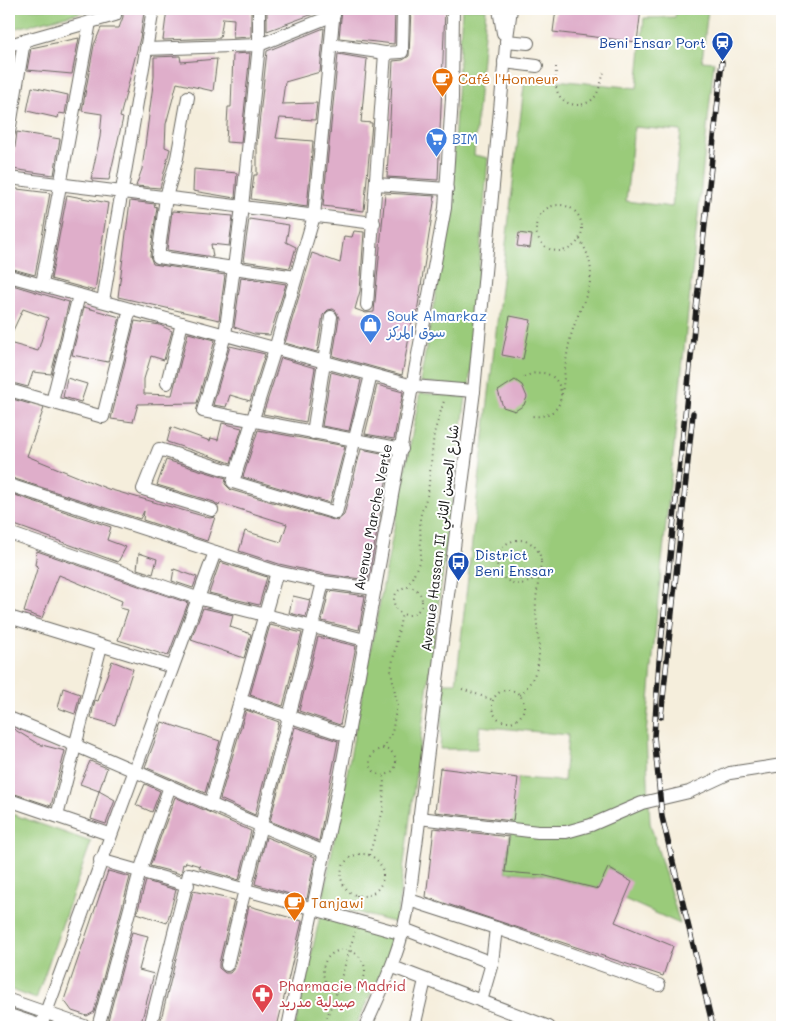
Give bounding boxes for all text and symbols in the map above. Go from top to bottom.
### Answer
station icon: Beni Ensar Port [710,31,734,62]
place label: Beni Ensar Port [599,33,706,52]
cafe icon: Café l'Honneur [430,67,454,98]
place label: Café l'Honneur [458,69,559,88]
supermarket icon: BIM [424,127,448,158]
place label: BIM [452,129,478,148]
place label: Souk Almarkaz سوق المركز [386,306,487,341]
shop icon: Souk Almarkaz سوق المركز [359,312,383,343]
street label: Avenue Hassan II شارع الحسن الثاني [416,423,467,653]
street label: Avenue Marche Verte [349,442,396,592]
place label: District Beni Enssar [475,545,554,580]
bus stop icon: District Beni Enssar [447,551,471,582]
cafe icon: Tanjawi [283,891,307,922]
place label: Tanjawi [311,893,364,912]
place label: Pharmacie Madrid صيدلية مدريد [279,976,406,1011]
pharmacy icon: Pharmacie Madrid صيدلية مدريد [251,982,275,1013]

